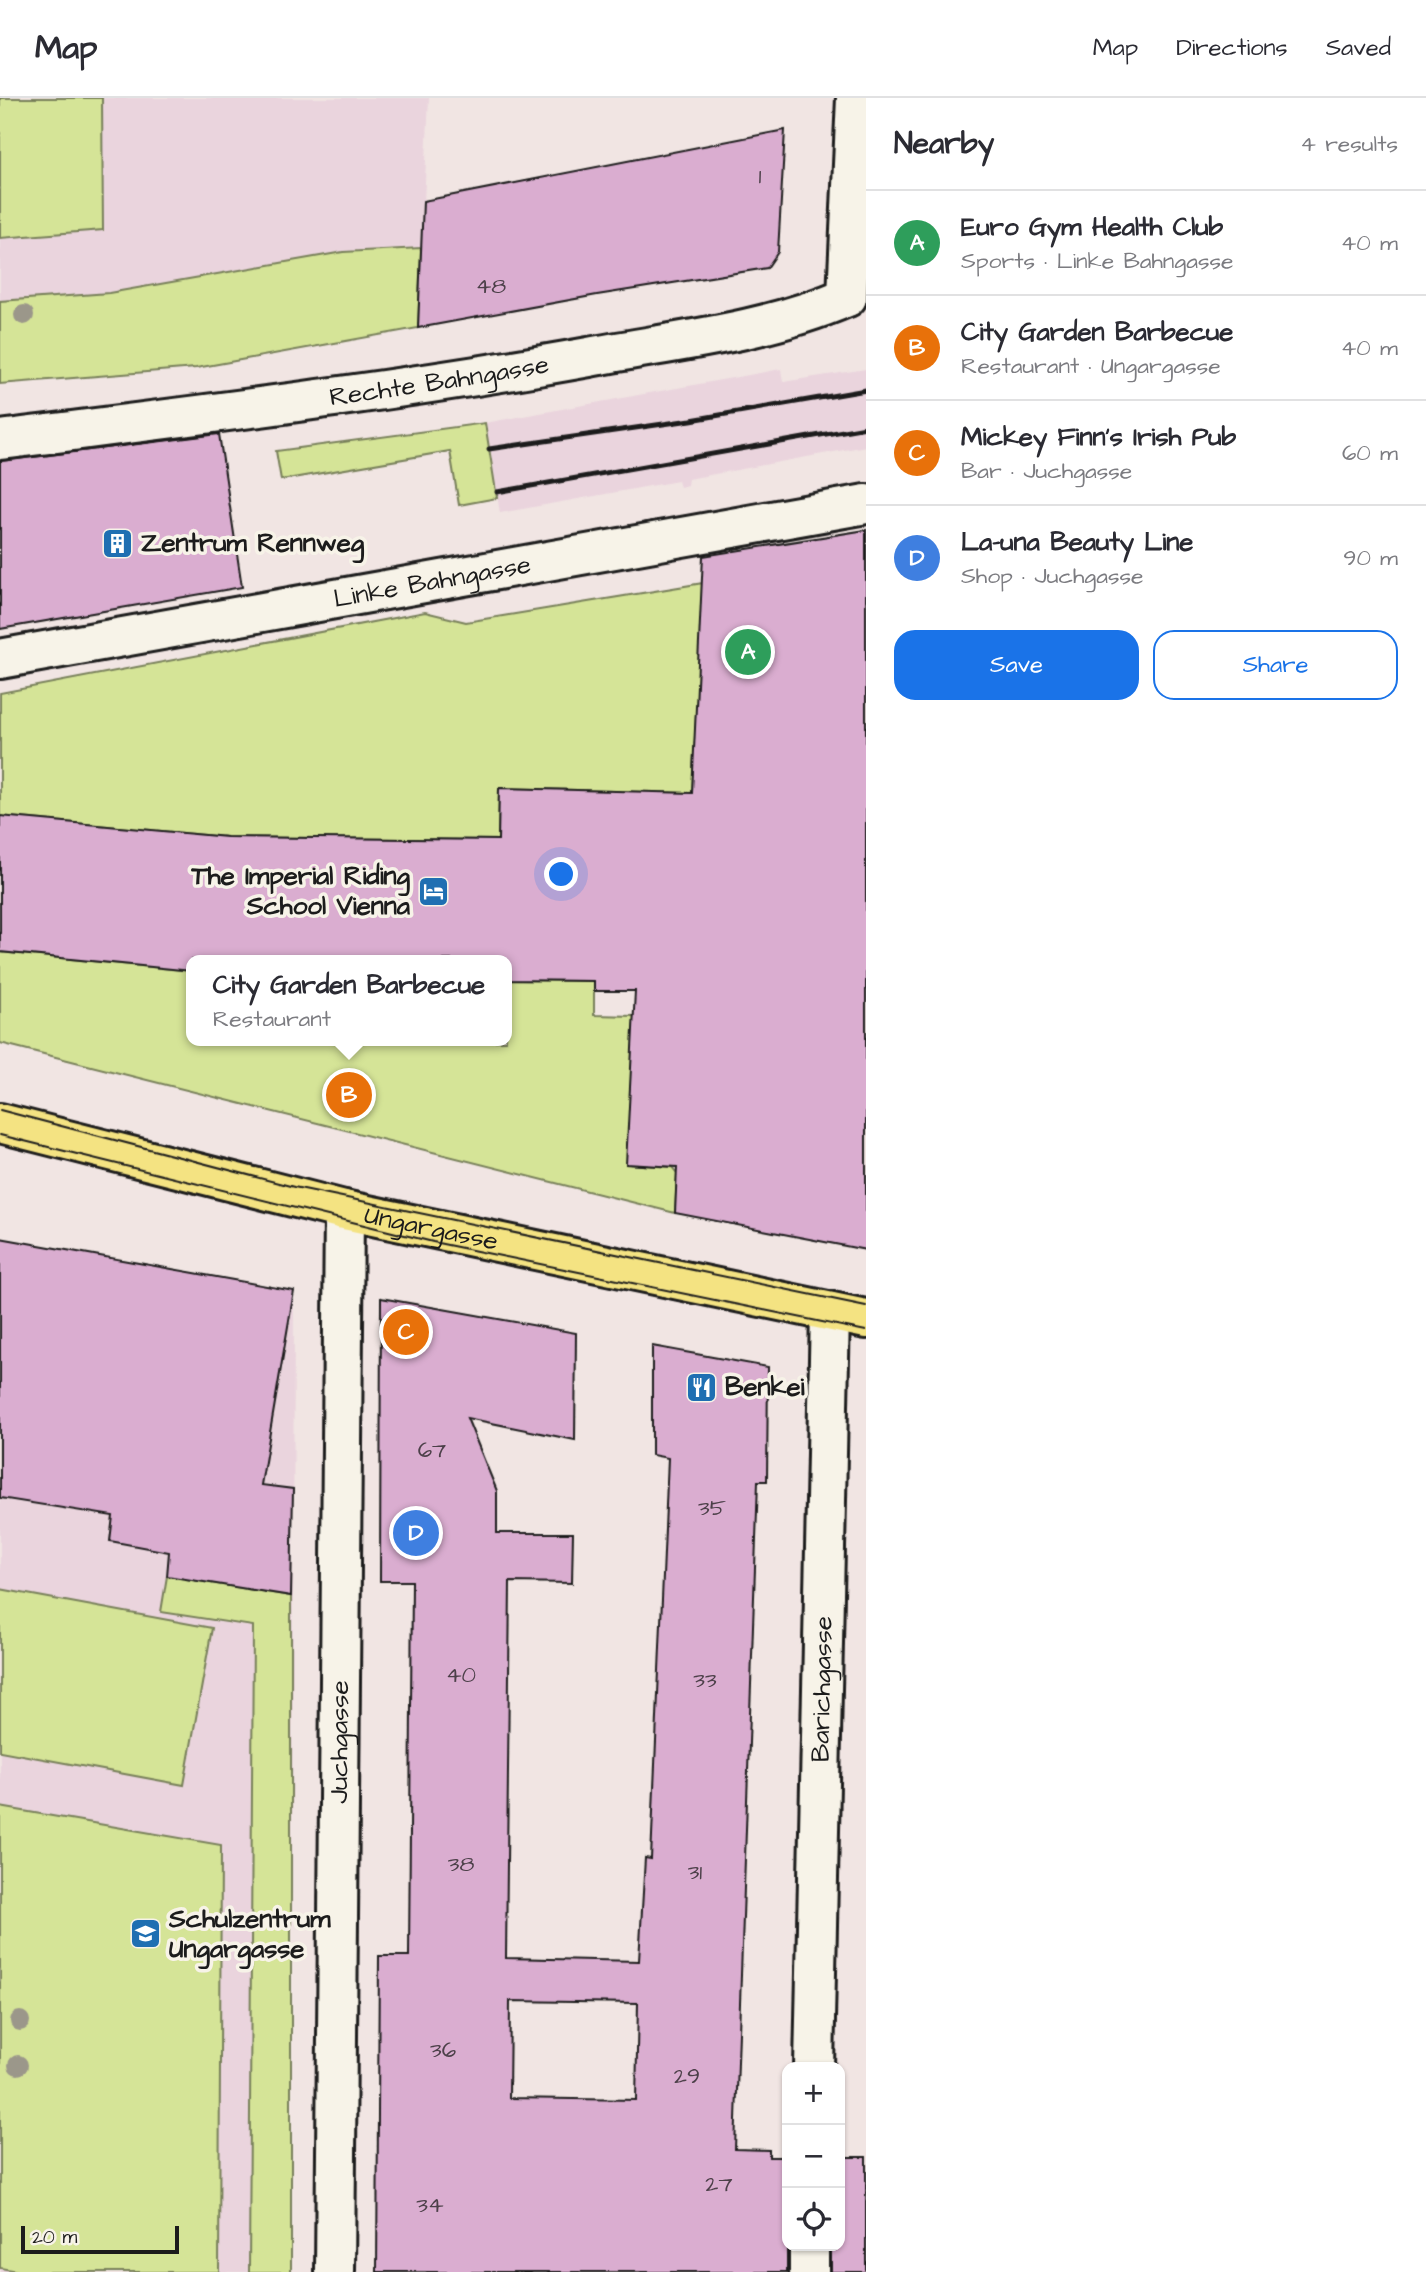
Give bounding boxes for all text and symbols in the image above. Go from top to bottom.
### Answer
text: Map [35,25,97,71]
text: Map [1093,31,1138,65]
text: Directions [1176,31,1288,65]
text: Saved [1326,31,1391,65]
text: Nearby [894,123,994,165]
text: 4 results [1300,128,1398,160]
house number: 1 [759,160,762,192]
text: Euro Gym Health Club [961,209,1223,245]
text: A [910,227,924,259]
text: 40 m [1341,227,1398,259]
text: Sports · Linke Bahngasse [961,245,1233,277]
house number: 48 [476,270,506,302]
text: City Garden Barbecue [961,314,1233,350]
text: B [909,332,925,364]
text: 40 m [1341,332,1398,364]
street label: Rechte Bahngasse [327,346,551,415]
text: Restaurant · Ungargasse [961,350,1221,382]
text: Mickey Finn's Irish Pub [961,419,1236,455]
text: C [909,437,925,469]
text: 60 m [1342,437,1398,469]
text: Bar · Juchgasse [961,455,1132,487]
text: La-una Beauty Line [961,524,1193,560]
place label: Zentrum Rennweg [141,525,365,564]
building icon: Zentrum Rennweg [101,526,135,560]
text: D [910,542,924,574]
text: 90 m [1343,542,1398,574]
street label: Linke Bahngasse [331,546,534,617]
text: Shop · Juchgasse [961,560,1143,592]
pin: A [725,626,771,678]
button: Save [894,630,1139,700]
button: Share [1153,630,1398,700]
your location [544,857,578,891]
place label: The Imperial Riding School Vienna [191,858,411,924]
hotel icon: The Imperial Riding School Vienna [416,874,450,908]
popup [186,955,512,1046]
text: City Garden Barbecue [213,967,485,1003]
text: Restaurant [213,1003,331,1035]
pin: B [326,1069,372,1121]
street label: Ungargasse [361,1197,501,1260]
pin: C [383,1306,429,1358]
place label: Benkei [725,1369,805,1405]
restaurant icon: Benkei [685,1370,719,1404]
house number: 67 [418,1434,446,1466]
house number: 35 [698,1492,726,1524]
pin: D [393,1507,439,1559]
street label: Barichgasse [802,1616,842,1763]
house number: 40 [446,1659,476,1691]
house number: 33 [693,1664,717,1696]
street label: Juchgasse [321,1680,360,1804]
house number: 38 [448,1848,474,1880]
house number: 31 [688,1856,702,1888]
place label: Schulzentrum Ungargasse [168,1901,331,1970]
school or university icon: Schulzentrum Ungargasse [129,1917,163,1951]
house number: 36 [430,2034,456,2066]
house number: 29 [674,2060,700,2092]
map controls [782,2062,845,2251]
button: + [782,2062,845,2125]
button: − [782,2125,845,2188]
house number: 27 [705,2168,733,2200]
button: locate [782,2188,845,2251]
house number: 34 [416,2189,444,2221]
scale bar [21,2223,178,2255]
text: 20 m [32,2224,77,2251]

